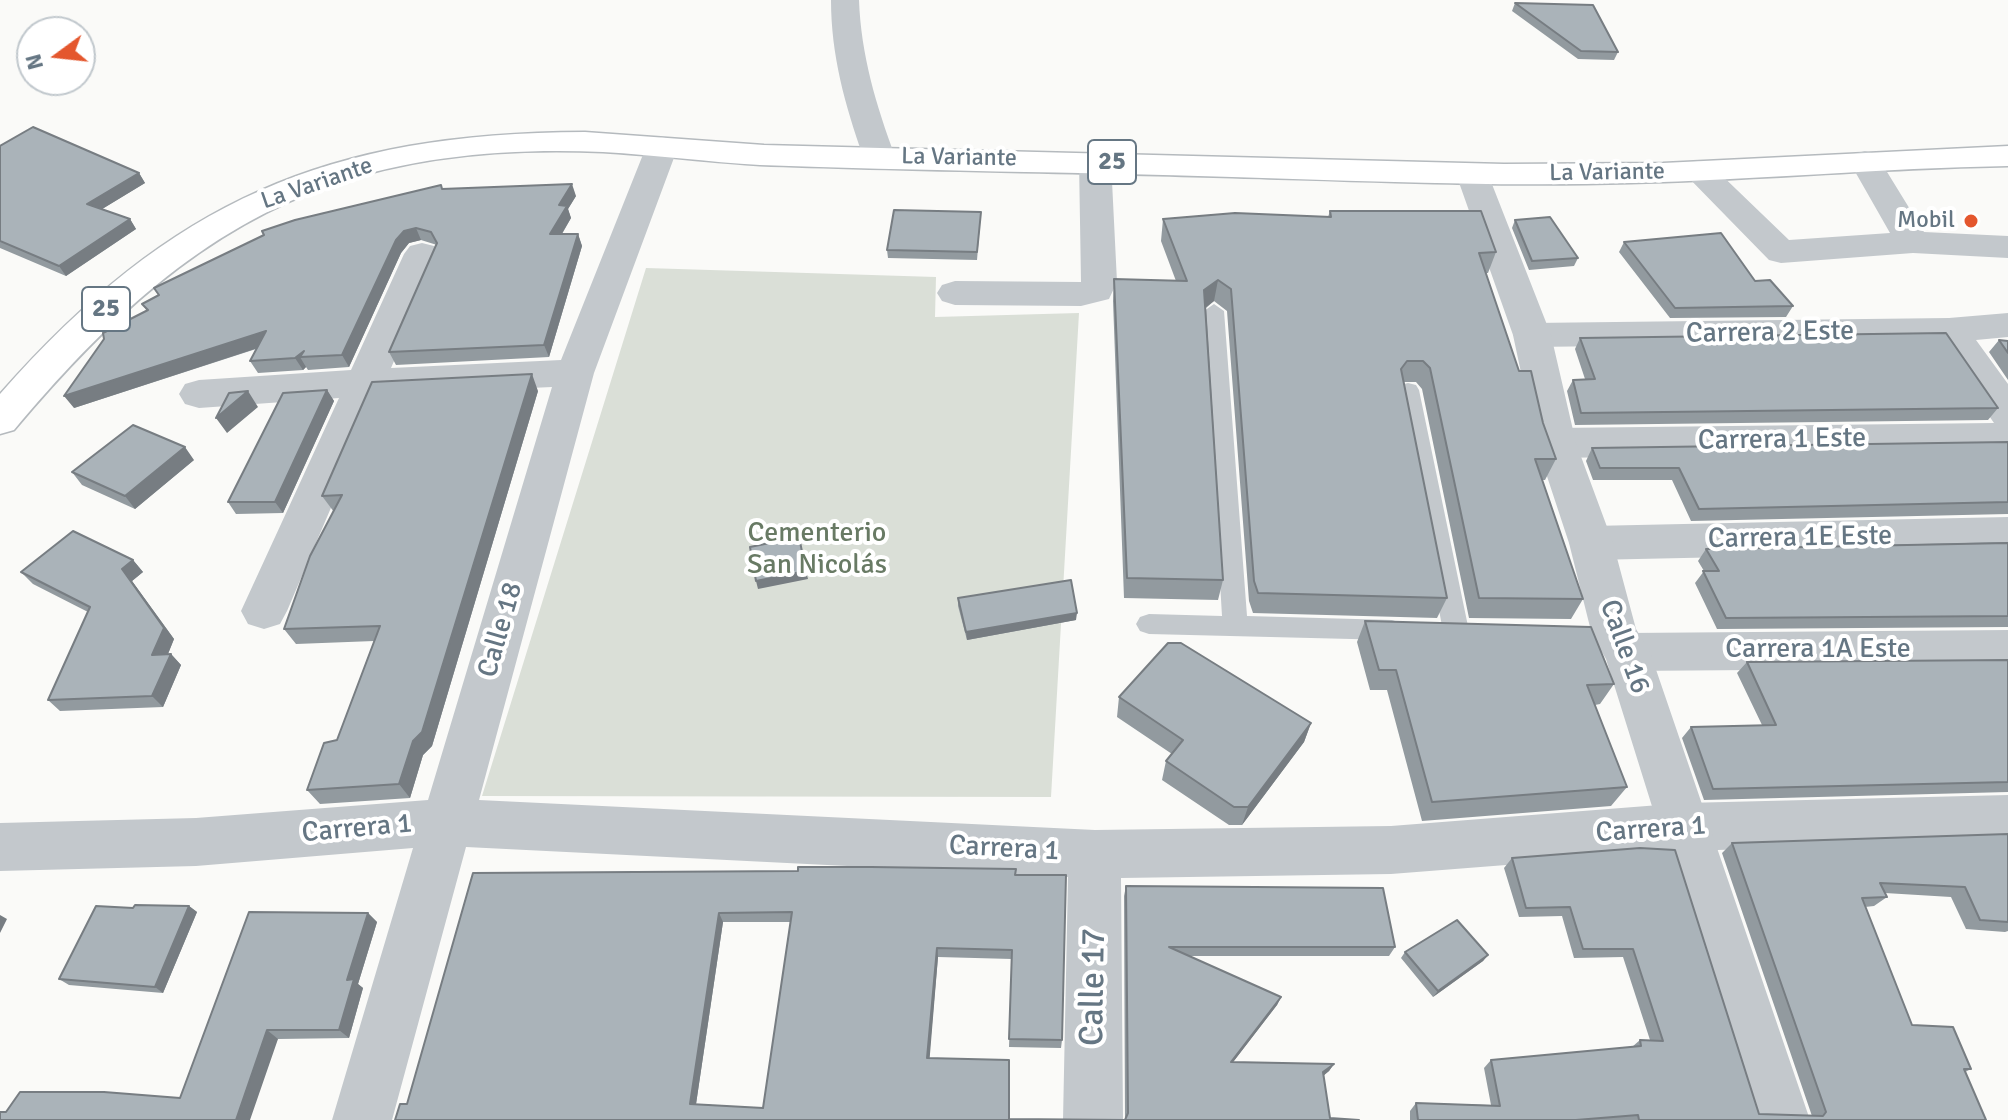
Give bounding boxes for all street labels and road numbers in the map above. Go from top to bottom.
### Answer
road number: 25 [1088,140,1136,184]
street label: La Variante [901,143,1017,173]
street label: La Variante [257,152,377,216]
street label: La Variante [1549,158,1665,188]
road number: 25 [82,287,130,331]
street label: Carrera 2 Este [1686,315,1854,351]
street label: Carrera 1 Este [1698,422,1866,458]
street label: Carrera 1E Este [1708,520,1892,556]
street label: Calle 18 [471,579,531,681]
street label: Calle 16 [1592,596,1656,698]
street label: Carrera 1A Este [1725,633,1911,667]
street label: Carrera 1 [300,807,414,851]
street label: Carrera 1 [1595,809,1707,851]
street label: Carrera 1 [948,829,1060,869]
street label: Calle 17 [1073,928,1115,1046]

